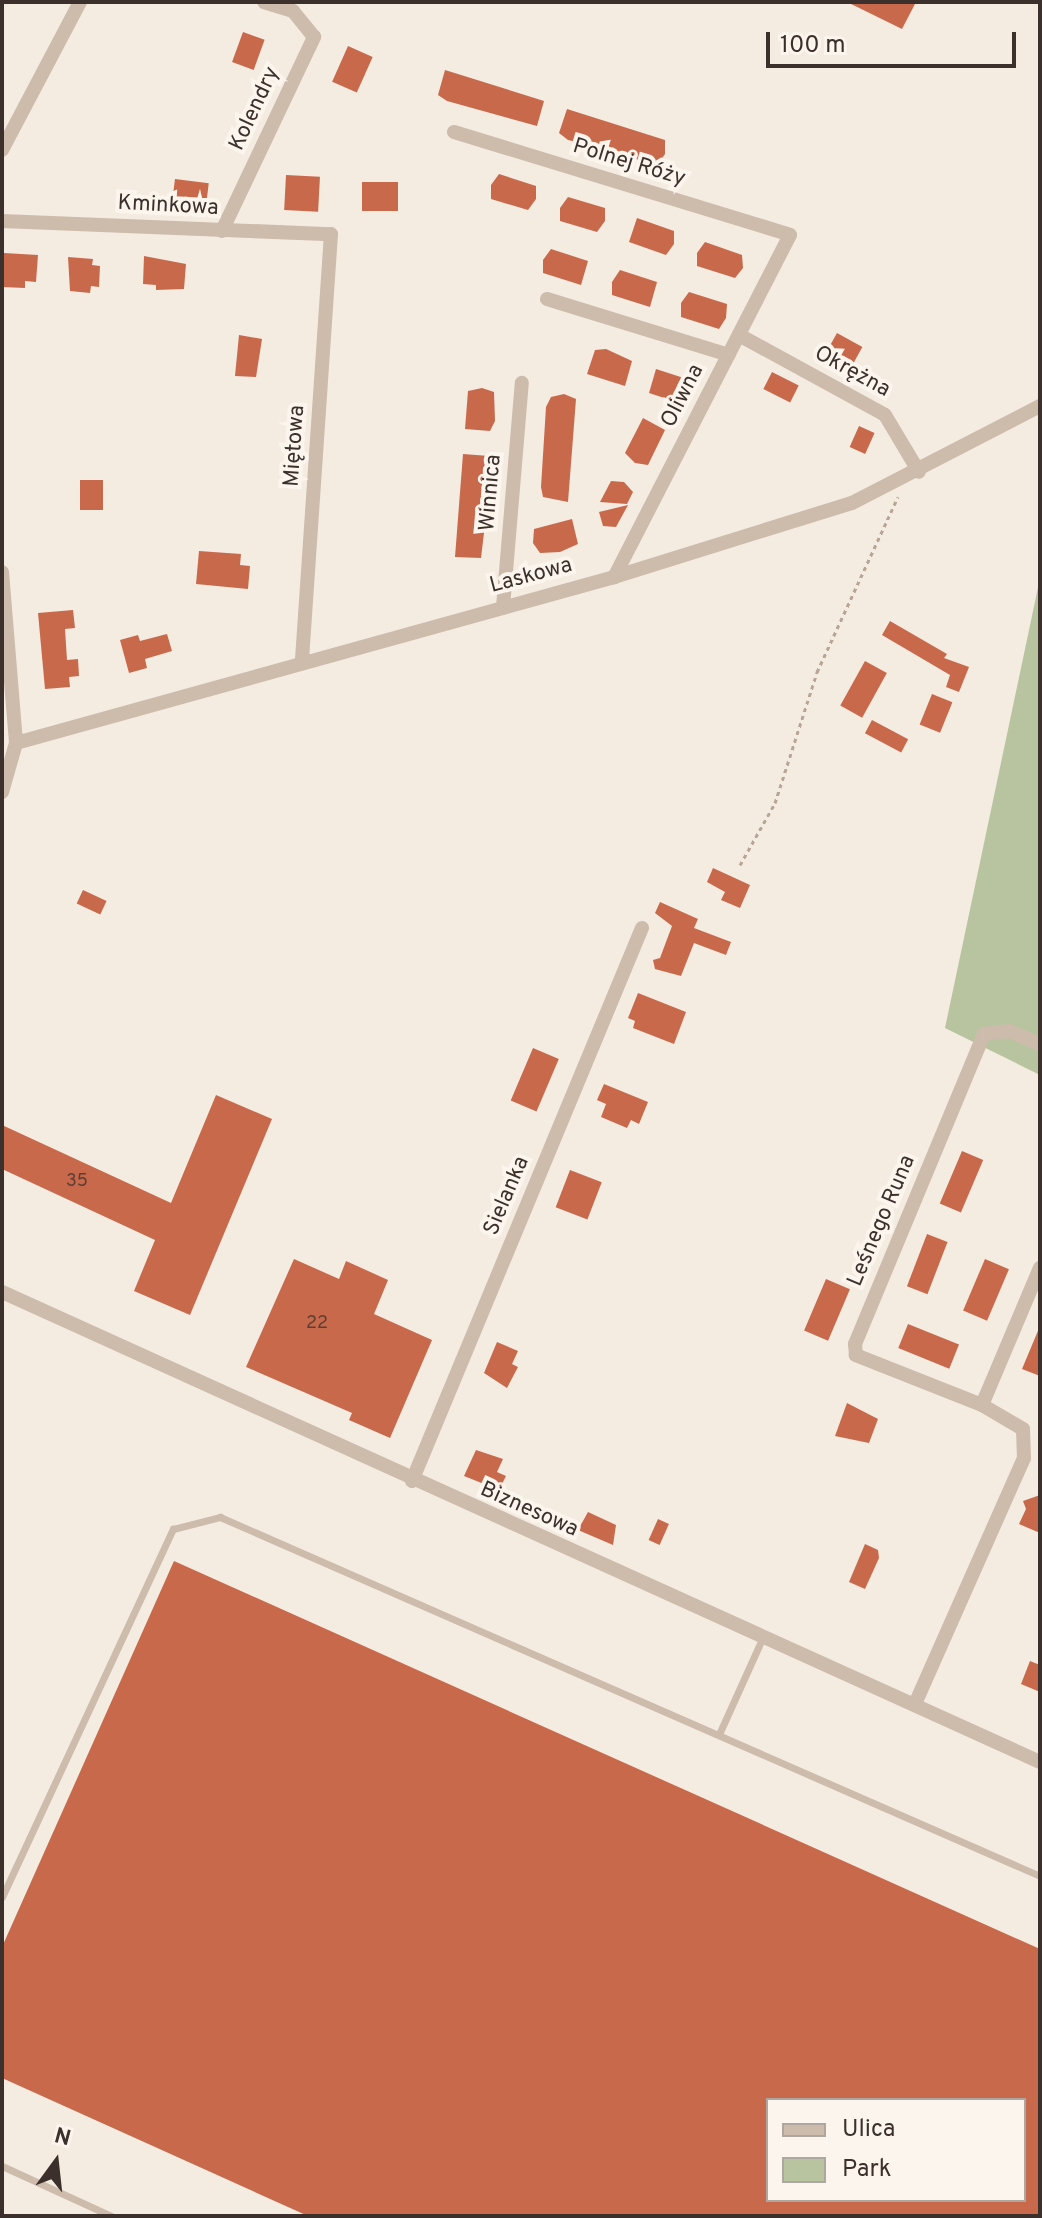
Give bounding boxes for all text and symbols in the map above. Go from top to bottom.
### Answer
scale bar [770,16,1020,66]
text: 100 m [780,31,846,61]
street label: Kolendry [224,63,286,155]
street label: Polnej Róży [569,133,689,193]
street label: Kminkowa [117,190,219,222]
street label: Okrężna [809,340,895,404]
street label: Oliwna [656,360,710,432]
street label: Miętowa [279,404,311,488]
street label: Winnica [474,453,508,533]
street label: Laskowa [487,552,575,600]
street label: Leśnego Runa [842,1151,922,1291]
street label: Sielanka [479,1152,535,1240]
house number: 35 [66,1171,88,1193]
house number: 22 [306,1313,328,1335]
street label: Biznesowa [476,1477,582,1543]
legend [766,2098,1026,2202]
text: Ulica [842,2115,895,2145]
north arrow [16,2122,96,2202]
text: N [51,2123,73,2153]
text: Park [842,2155,892,2185]

